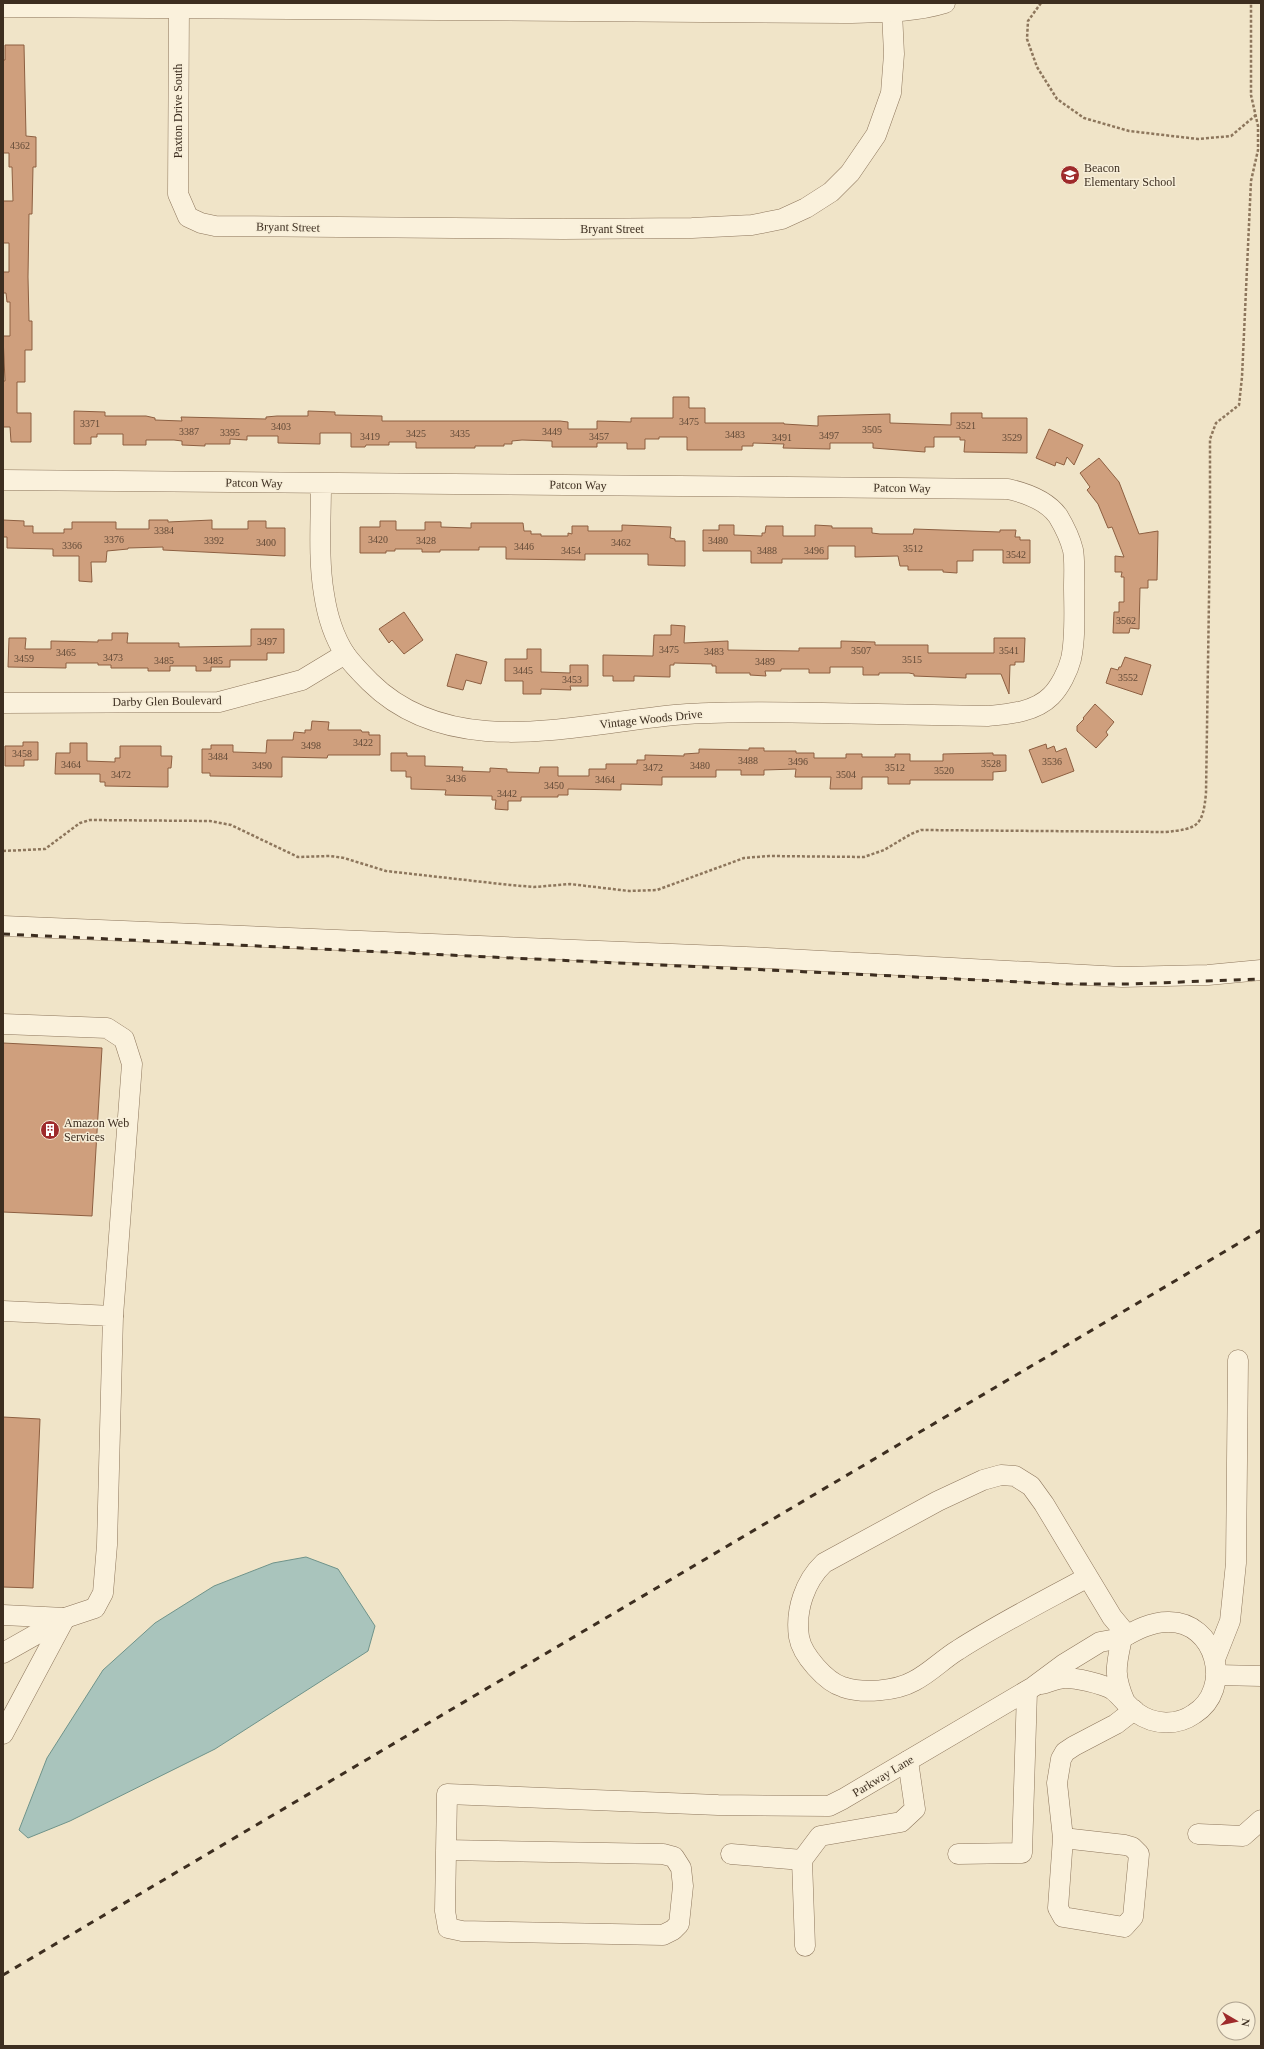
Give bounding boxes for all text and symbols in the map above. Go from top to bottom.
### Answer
street label: Paxton Drive South [171,64,185,158]
house number: 4362 [10,140,30,151]
place label: Beacon Elementary School [1084,161,1176,189]
school or university icon: Beacon Elementary School [1059,164,1081,186]
street label: Bryant Street [256,219,321,235]
street label: Bryant Street [580,222,644,236]
house number: 3475 [679,416,699,427]
house number: 3371 [80,418,100,429]
house number: 3521 [956,420,976,431]
house number: 3403 [271,421,291,432]
house number: 3505 [862,424,882,435]
house number: 3387 [179,426,199,437]
house number: 3449 [542,426,562,437]
house number: 3395 [220,427,240,438]
house number: 3425 [406,428,426,439]
house number: 3435 [450,428,470,439]
house number: 3483 [725,429,745,440]
house number: 3497 [819,430,839,441]
house number: 3419 [360,431,380,442]
house number: 3457 [589,431,609,442]
house number: 3491 [772,432,792,443]
house number: 3529 [1002,432,1022,443]
street label: Patcon Way [225,476,283,490]
street label: Patcon Way [549,478,607,492]
street label: Patcon Way [873,481,931,495]
house number: 3384 [154,525,174,536]
house number: 3376 [104,534,124,545]
house number: 3420 [368,534,388,545]
house number: 3392 [204,535,224,546]
house number: 3428 [416,535,436,546]
house number: 3480 [708,535,728,546]
house number: 3400 [256,537,276,548]
house number: 3462 [611,537,631,548]
house number: 3366 [62,540,82,551]
house number: 3446 [514,541,534,552]
house number: 3512 [903,543,923,554]
house number: 3454 [561,545,581,556]
house number: 3488 [757,545,777,556]
house number: 3496 [804,545,824,556]
house number: 3542 [1006,549,1026,560]
house number: 3562 [1116,615,1136,626]
house number: 3497 [257,636,277,647]
house number: 3475 [659,644,679,655]
house number: 3507 [851,645,871,656]
house number: 3541 [999,645,1019,656]
house number: 3483 [704,646,724,657]
house number: 3465 [56,647,76,658]
house number: 3473 [103,652,123,663]
house number: 3459 [14,653,34,664]
house number: 3515 [902,654,922,665]
house number: 3485 [154,655,174,666]
house number: 3485 [203,655,223,666]
house number: 3489 [755,656,775,667]
house number: 3445 [513,665,533,676]
house number: 3552 [1118,672,1138,683]
house number: 3453 [562,674,582,685]
street label: Darby Glen Boulevard [112,693,222,709]
street label: Vintage Woods Drive [599,707,703,731]
house number: 3422 [353,737,373,748]
house number: 3498 [301,740,321,751]
house number: 3458 [12,748,32,759]
house number: 3484 [208,751,228,762]
house number: 3488 [738,755,758,766]
house number: 3496 [788,756,808,767]
house number: 3536 [1042,756,1062,767]
house number: 3528 [981,758,1001,769]
house number: 3464 [61,759,81,770]
house number: 3490 [252,760,272,771]
house number: 3480 [690,760,710,771]
house number: 3472 [643,762,663,773]
house number: 3512 [885,762,905,773]
house number: 3520 [934,765,954,776]
house number: 3472 [111,769,131,780]
house number: 3504 [836,769,856,780]
house number: 3436 [446,773,466,784]
house number: 3464 [595,774,615,785]
house number: 3450 [544,780,564,791]
house number: 3442 [497,788,517,799]
place label: Amazon Web Services [64,1116,129,1144]
building icon: Amazon Web Services [39,1119,61,1141]
street label: Parkway Lane [850,1752,916,1800]
north arrow [1216,2001,1256,2041]
text: N [1239,2018,1252,2027]

